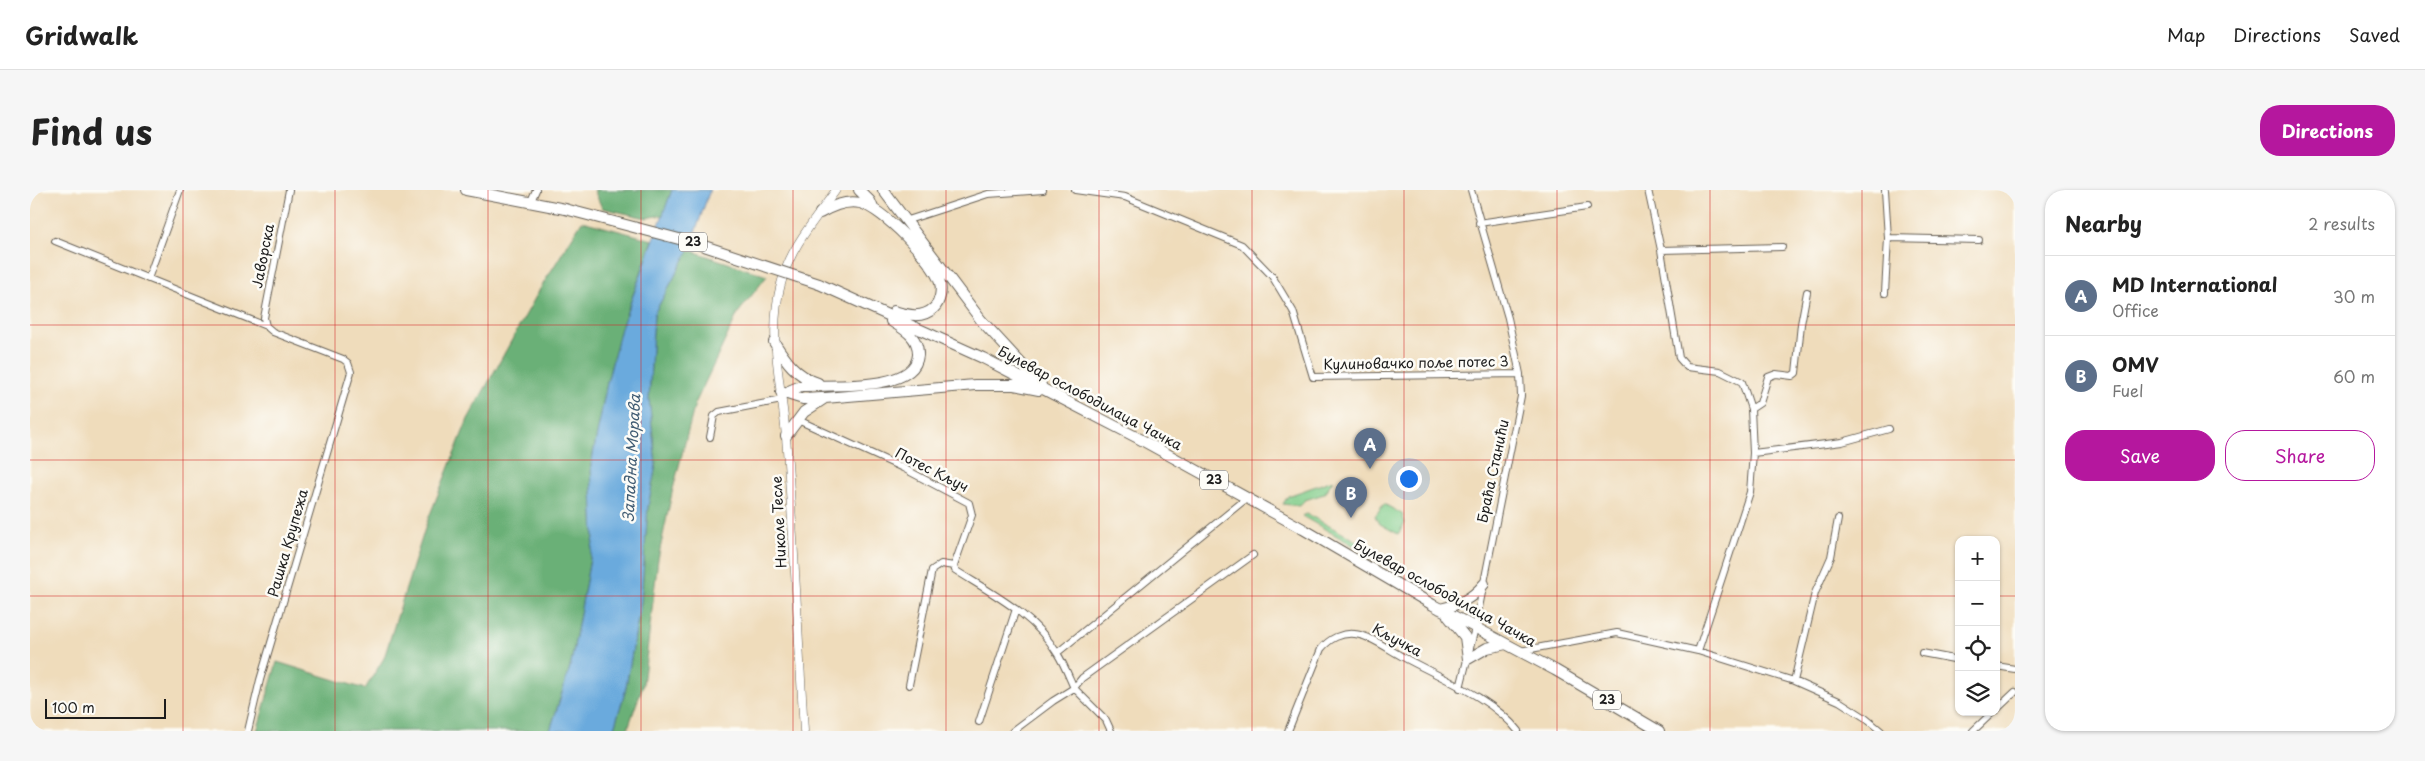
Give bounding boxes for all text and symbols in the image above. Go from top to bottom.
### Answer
text: Gridwalk [25,17,138,53]
text: Map [2167,21,2205,48]
text: Directions [2233,21,2321,48]
text: Saved [2349,21,2400,48]
text: Find us [30,104,152,157]
button: Directions [2260,105,2395,156]
text: Nearby [2065,207,2142,239]
text: 2 results [2308,211,2375,235]
street label: Јаворска [246,221,279,290]
road number: 23 [679,232,707,252]
text: MD International [2112,270,2277,298]
text: A [2075,284,2087,308]
text: 30 m [2333,284,2375,308]
text: Office [2112,298,2159,322]
street label: Булевар ослободилаца Чачка [994,340,1186,455]
street label: Кулиновачко поље потес 3 [1323,350,1509,375]
text: OMV [2112,350,2158,378]
text: B [2076,364,2086,388]
text: 60 m [2333,364,2375,388]
text: Fuel [2112,378,2143,402]
water label: Западна Морава [616,393,645,522]
street label: Браћа Станићи [1471,417,1514,525]
pin: A [1354,428,1386,469]
button: Save [2065,430,2215,481]
button: Share [2225,430,2375,481]
street label: Потес Кључ [892,442,973,497]
your location [1396,466,1422,492]
road number: 23 [1200,470,1228,490]
street label: Николе Тесле [766,476,791,569]
pin: B [1335,477,1367,518]
street label: Рашка Крупежа [262,486,313,599]
street label: Булевар ослободилаца Чачка [1350,534,1540,652]
map controls [1955,536,2000,716]
button: + [1955,536,2000,581]
button: − [1955,581,2000,626]
street label: Кључка [1369,618,1426,662]
button: locate [1955,626,2000,671]
button: layers [1955,671,2000,716]
road number: 23 [1593,690,1621,710]
scale bar [45,696,166,719]
text: 100 m [52,697,95,718]

